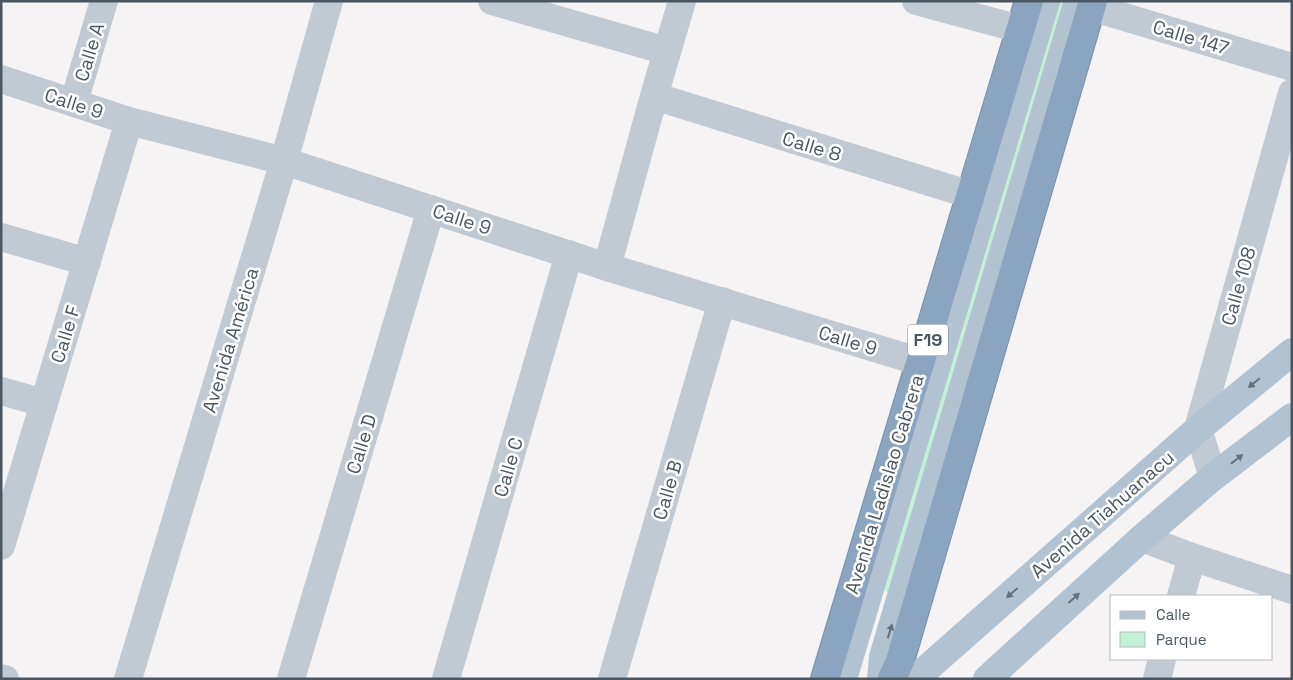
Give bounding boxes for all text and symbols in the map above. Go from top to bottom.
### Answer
street label: Calle 147 [1150,14,1232,61]
street label: Calle A [69,20,110,85]
street label: Calle 9 [41,82,106,125]
street label: Calle 8 [779,126,844,167]
street label: Calle 9 [429,198,494,241]
street label: Calle 108 [1215,244,1262,328]
street label: Avenida América [197,264,264,416]
street label: Calle F [45,302,86,366]
street label: Calle 9 [815,320,880,361]
road number: F19 [908,324,948,356]
street label: Avenida Ladislao Cabrera [839,371,930,597]
one-way arrow [1248,378,1261,389]
street label: Calle D [341,411,382,477]
street label: Calle C [488,434,529,500]
street label: Avenida Tiahuanacu [1025,445,1179,584]
one-way arrow [1231,453,1244,464]
street label: Calle B [647,457,688,523]
one-way arrow [1007,587,1019,599]
one-way arrow [1068,593,1081,604]
legend [1110,595,1273,660]
text: Calle [1156,605,1191,624]
one-way arrow [887,624,895,639]
text: Parque [1156,630,1207,649]

